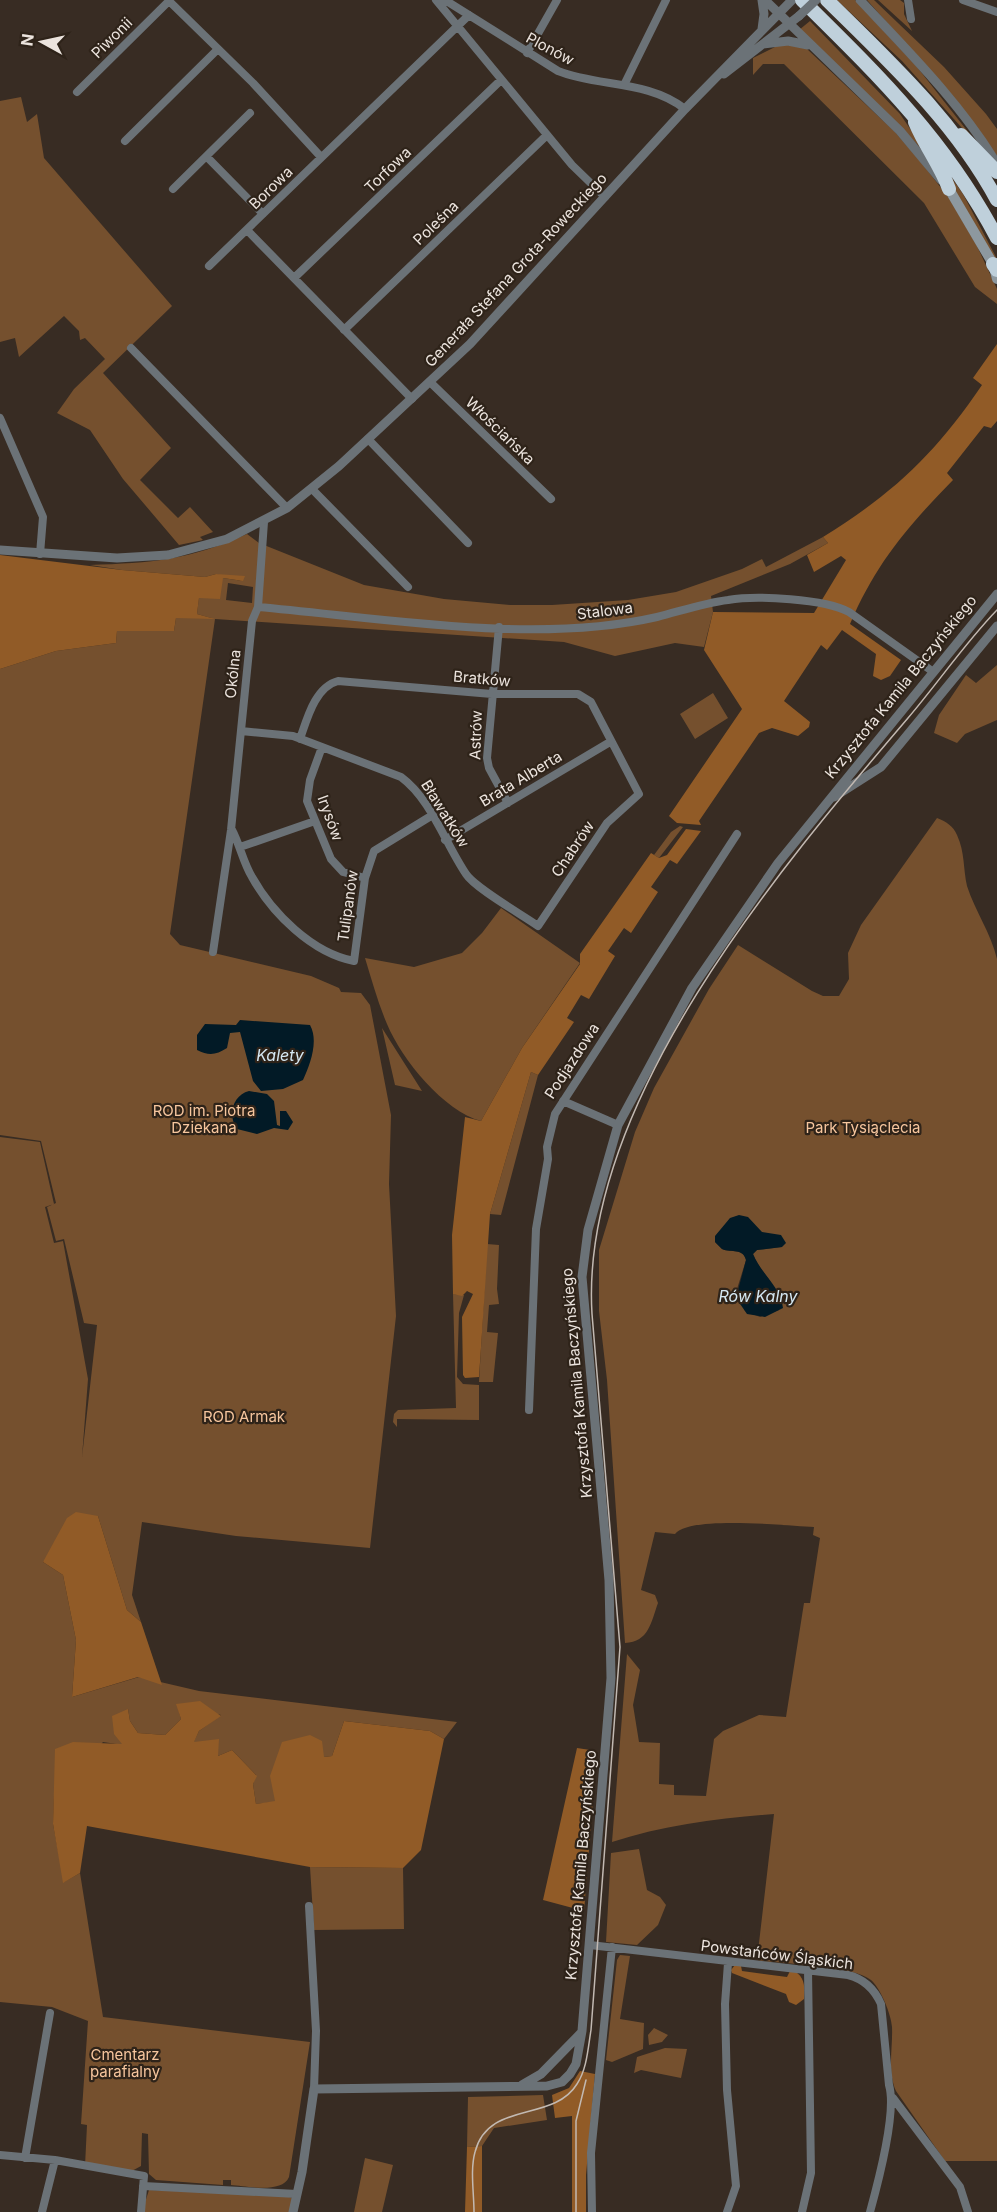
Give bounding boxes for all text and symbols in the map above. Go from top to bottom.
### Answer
north arrow [12,12,72,72]
street label: Piwonii [87,13,136,62]
street label: Plonów [523,28,578,69]
text: N [16,32,38,47]
street label: Torfowa [360,143,415,197]
street label: Borowa [245,162,297,213]
street label: Generała Stefana Grota-Roweckiego [421,169,611,371]
street label: Poleśna [409,196,462,249]
street label: Włościańska [462,393,539,469]
street label: Krzysztofa Kamila Baczyńskiego [821,591,981,782]
street label: Stalowa [576,598,634,623]
street label: Okólna [220,648,245,699]
street label: Bratków [452,667,512,690]
street label: Astrów [465,710,486,760]
street label: Brata Alberta [476,747,565,811]
street label: Bławatków [417,776,474,851]
street label: Irysów [313,792,347,843]
street label: Chabrów [547,817,598,880]
street label: Tulipanów [333,869,362,943]
street label: Podjazdowa [540,1019,603,1102]
water label: Kalety [256,1045,305,1065]
park label: ROD im. Piotra Dziekana [153,1101,255,1137]
park label: Park Tysiąclecia [805,1118,921,1137]
street label: Krzysztofa Kamila Baczyńskiego [557,1267,596,1499]
water label: Rów Kalny [719,1286,799,1306]
park label: ROD Armak [203,1407,286,1426]
street label: Krzysztofa Kamila Baczyńskiego [561,1749,600,1981]
street label: Powstańców Śląskich [700,1936,854,1973]
park label: Cmentarz parafialny [90,2045,161,2081]

